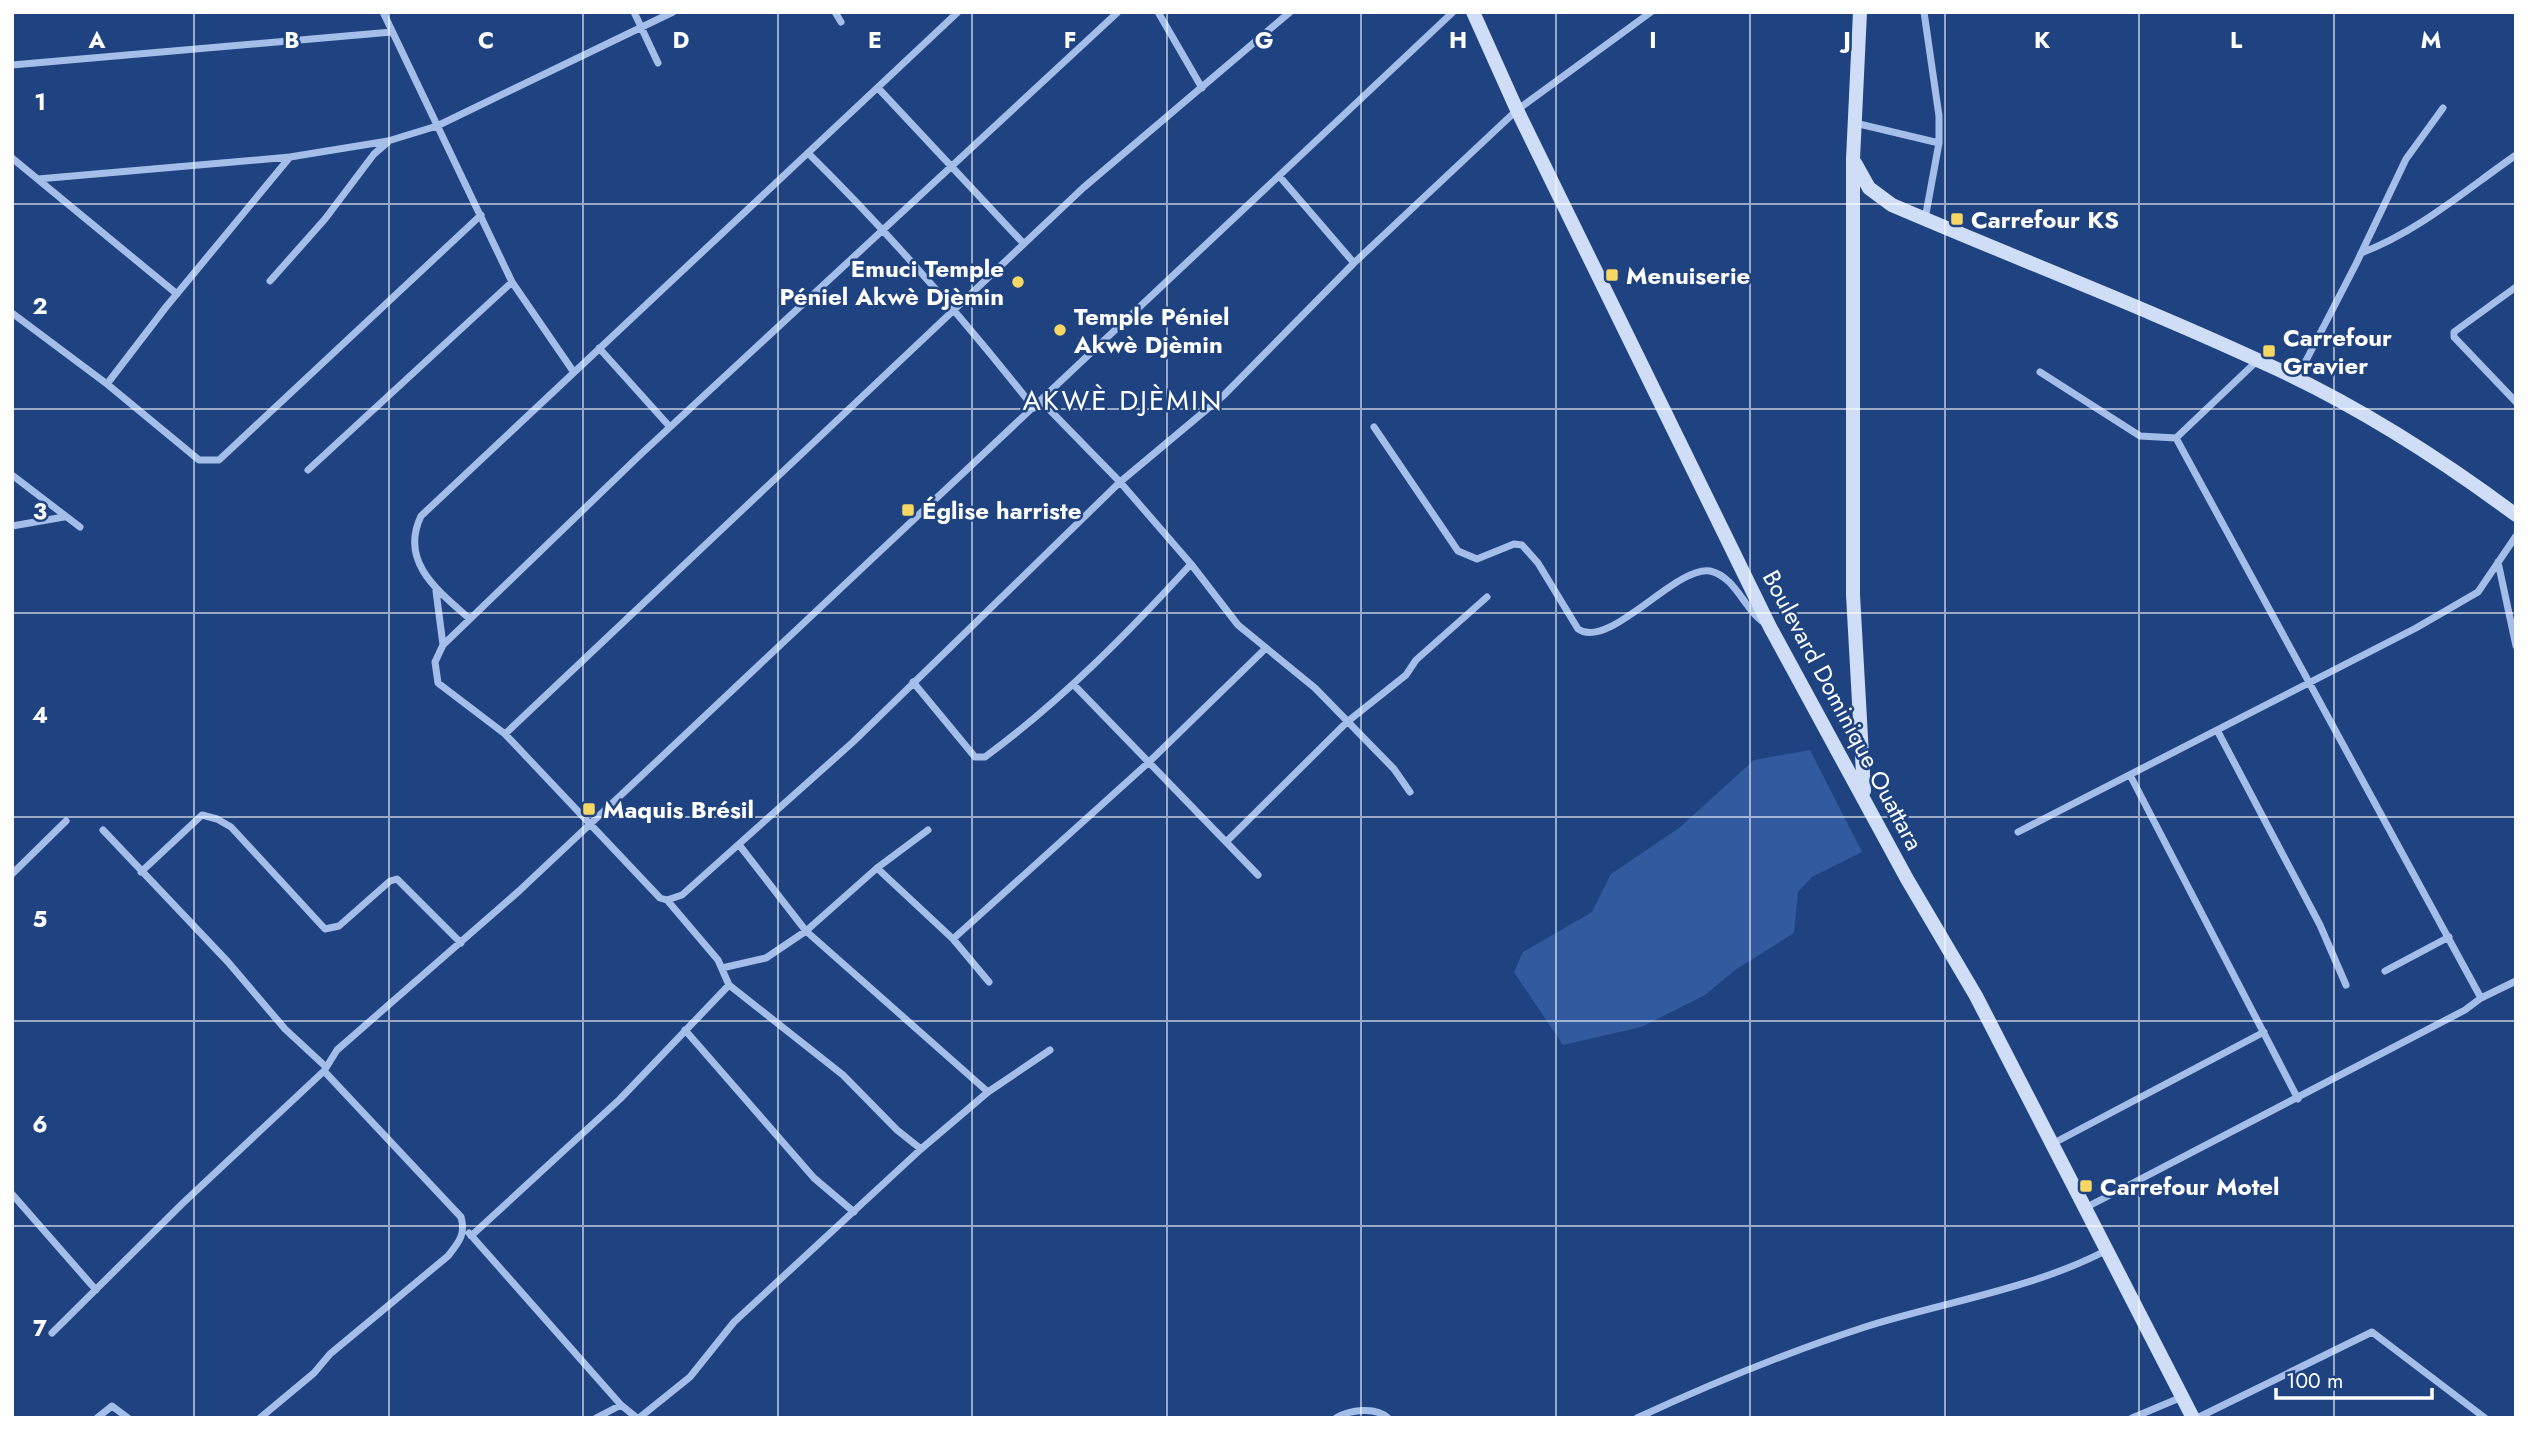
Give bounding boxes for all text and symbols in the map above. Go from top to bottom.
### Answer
text: A [88,23,106,57]
text: B [284,23,300,57]
text: C [478,23,494,57]
text: D [673,23,690,57]
text: E [868,23,882,57]
text: F [1064,23,1076,57]
text: G [1255,23,1273,57]
text: H [1449,23,1467,57]
text: I [1649,23,1657,57]
text: J [1839,23,1851,57]
text: K [2034,23,2051,57]
text: L [2230,23,2243,57]
text: M [2421,23,2441,57]
text: 1 [34,85,46,119]
place label: Carrefour KS [1971,202,2119,237]
marker: Carrefour KS [1949,211,1965,227]
place label: Emuci Temple Péniel Akwè Djèmin [779,251,1004,314]
place label: Menuiserie [1626,258,1750,293]
marker: Menuiserie [1604,267,1620,283]
marker: Emuci Temple Péniel Akwè Djèmin [1010,274,1026,290]
text: 2 [32,289,48,323]
place label: Temple Péniel Akwè Djèmin [1073,299,1229,362]
place label: Carrefour Gravier [2283,320,2392,383]
marker: Temple Péniel Akwè Djèmin [1052,322,1068,338]
marker: Carrefour Gravier [2261,343,2277,359]
district label: AKWÈ DJÈMIN [1022,380,1224,421]
place label: Église harriste [922,493,1081,528]
text: 3 [33,494,47,528]
marker: Église harriste [900,502,916,518]
street label: Boulevard Dominique Ouattara [1754,564,1932,856]
text: 4 [32,698,48,732]
place label: Maquis Brésil [603,792,754,827]
marker: Maquis Brésil [581,801,597,817]
text: 5 [33,902,47,936]
text: 6 [32,1107,48,1141]
place label: Carrefour Motel [2100,1169,2280,1204]
marker: Carrefour Motel [2078,1178,2094,1194]
text: 7 [33,1311,47,1345]
scale bar [2276,1356,2432,1400]
text: 100 m [2286,1366,2343,1396]

